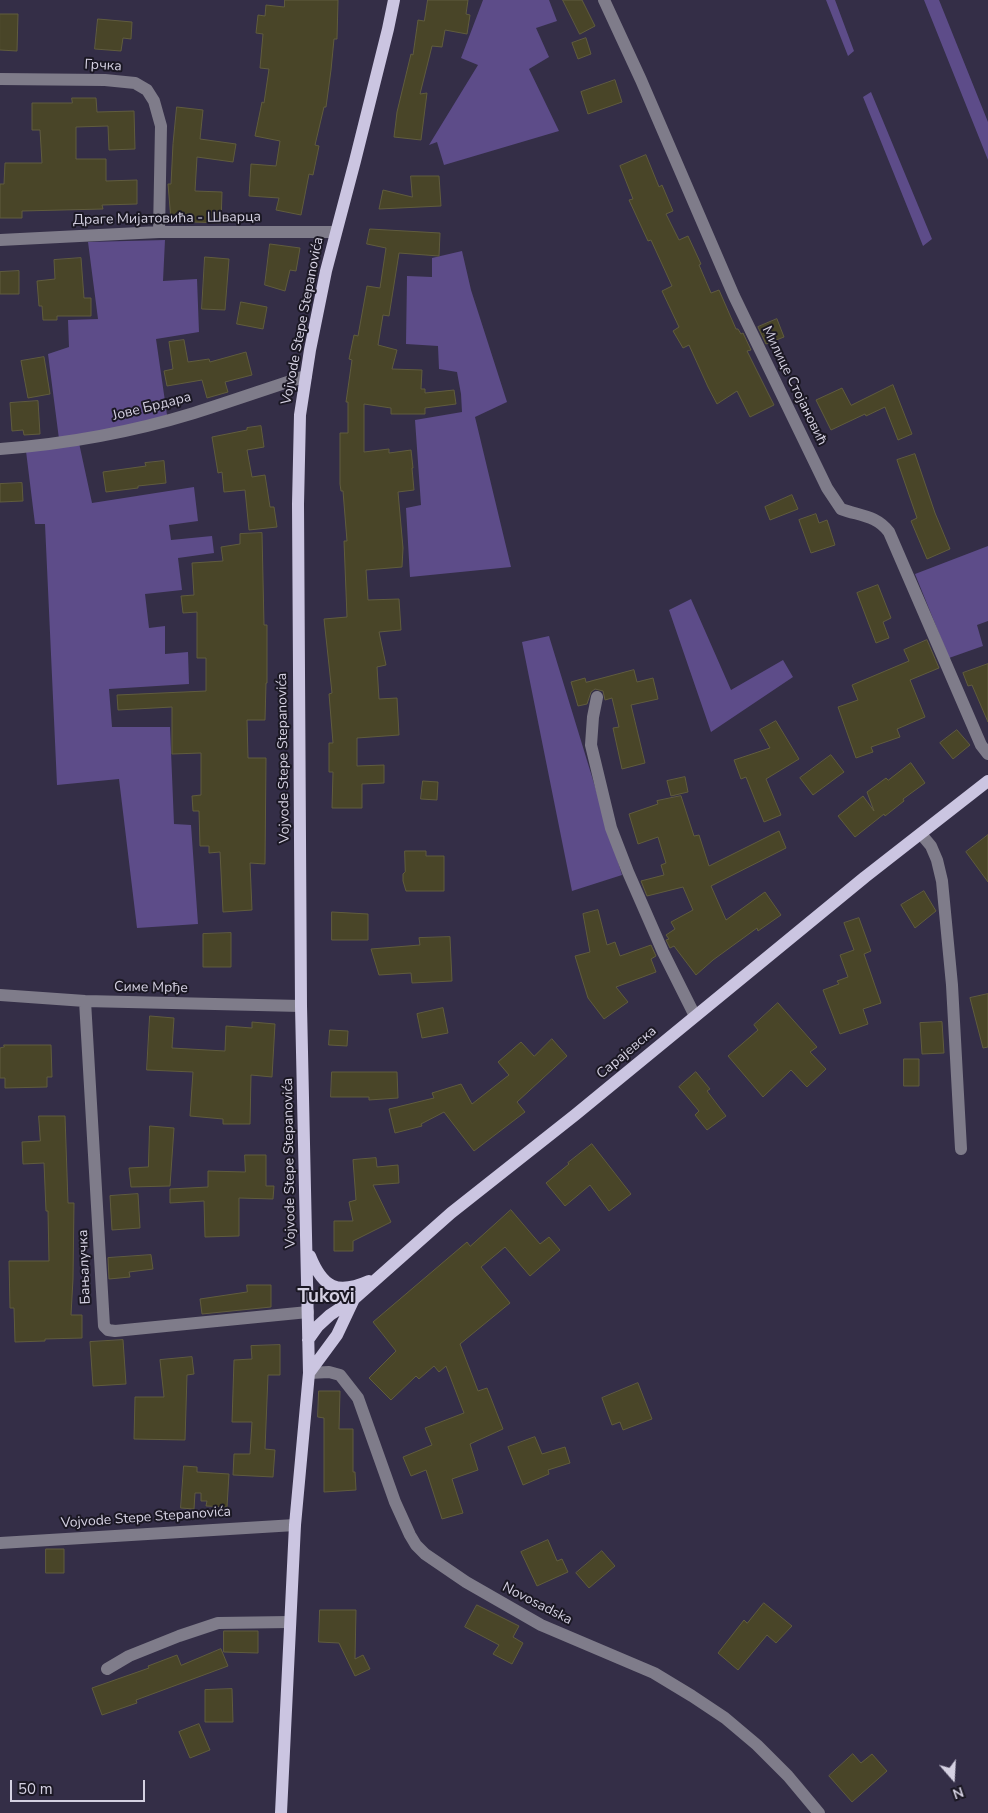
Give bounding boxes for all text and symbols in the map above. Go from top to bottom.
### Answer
street label: Грчка [84,57,122,75]
street label: Драге Мијатовића - Шварца [73,209,261,229]
street label: Vojvode Stepe Stepanovića [278,236,328,406]
street label: Милице Стојановић [758,324,830,448]
street label: Јове Брдара [111,389,193,425]
street label: Vojvode Stepe Stepanovića [274,673,294,843]
street label: Симе Мрђе [114,979,188,997]
street label: Сарајевска [594,1023,660,1083]
street label: Vojvode Stepe Stepanovića [280,1078,300,1248]
street label: Бањалучка [75,1229,95,1305]
district label: Tukovi [298,1286,354,1308]
street label: Vojvode Stepe Stepanovića [60,1504,232,1532]
street label: Novosadska [499,1579,575,1629]
north arrow [928,1753,978,1803]
scale bar [12,1770,148,1802]
text: 50 m [18,1779,53,1799]
text: N [950,1782,966,1803]

